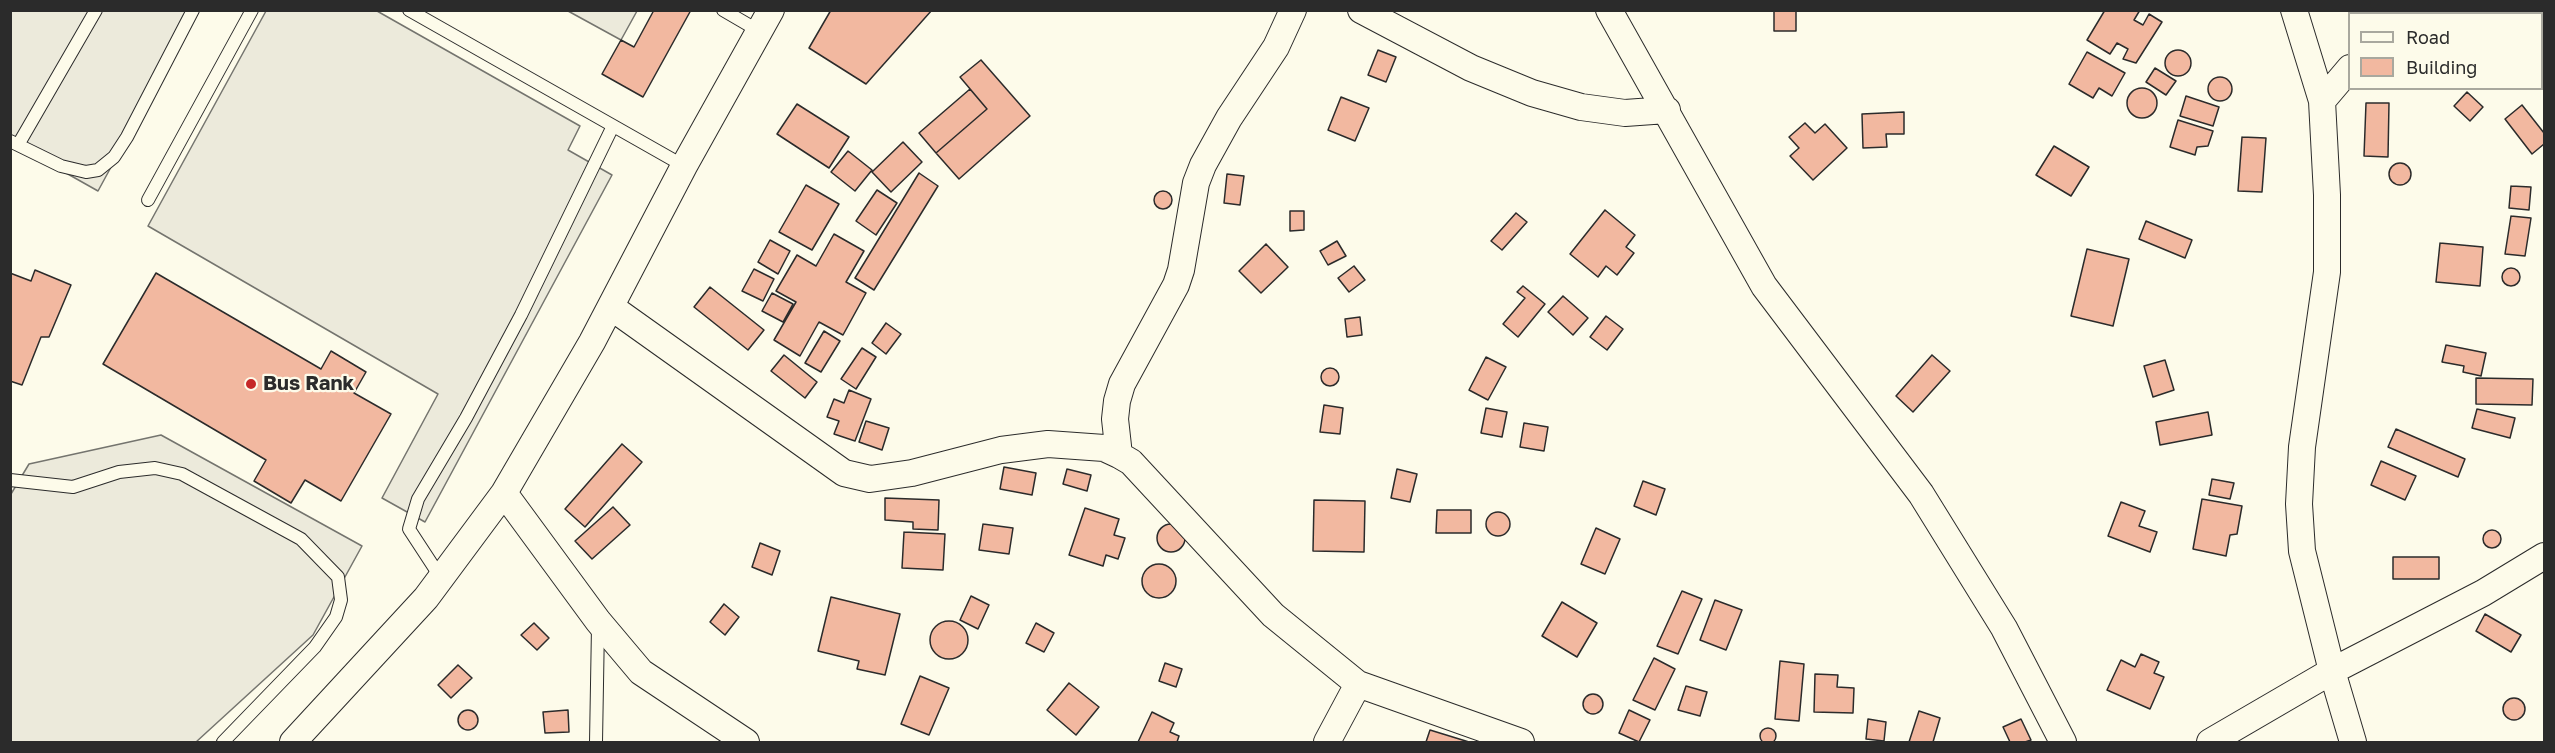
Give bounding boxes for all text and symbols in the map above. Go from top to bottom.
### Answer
legend [2348,12,2543,90]
text: Road [2406,26,2450,48]
text: Building [2406,56,2477,78]
place label: Bus Rank [263,372,354,396]
marker: Bus Rank [244,377,258,391]

